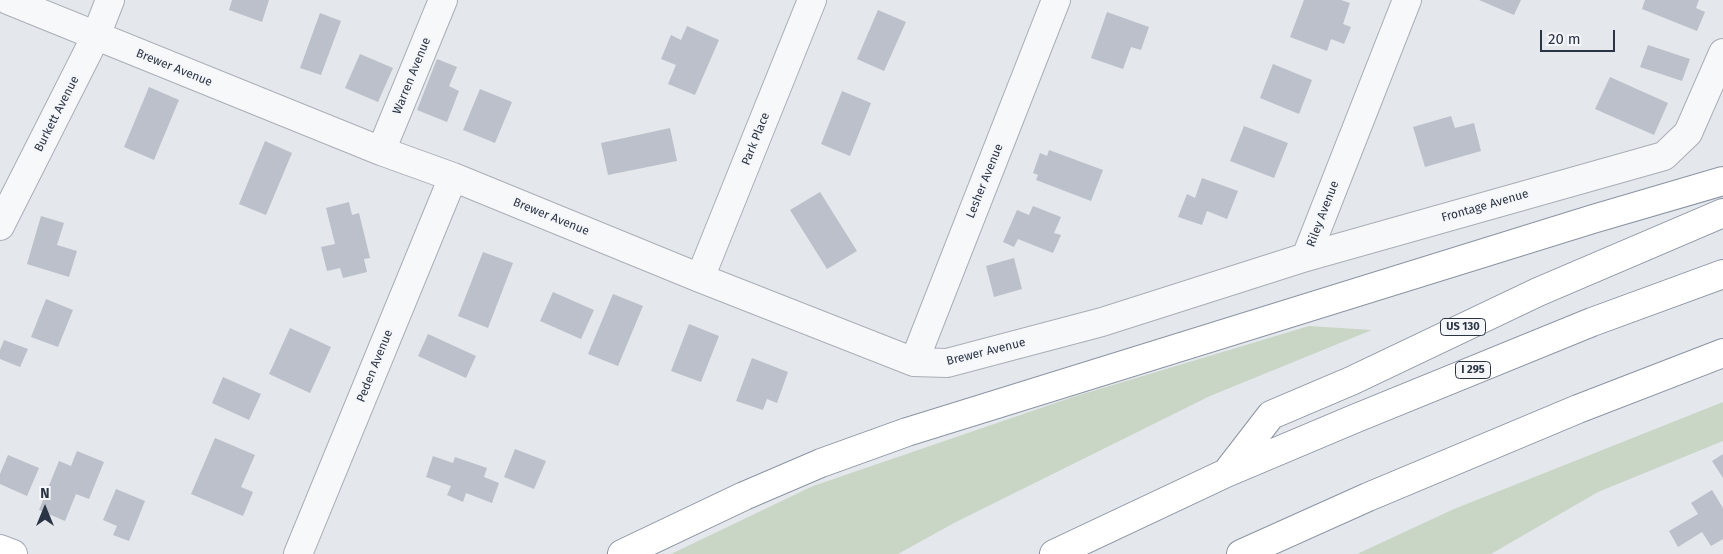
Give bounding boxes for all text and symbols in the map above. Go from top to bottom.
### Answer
scale bar [1543,20,1618,52]
text: 20 m [1548,30,1581,48]
street label: Warren Avenue [390,35,434,117]
street label: Brewer Avenue [134,46,214,90]
street label: Burkett Avenue [32,74,82,154]
street label: Park Place [739,110,773,168]
street label: Lesher Avenue [964,142,1006,220]
street label: Riley Avenue [1304,179,1342,249]
street label: Frontage Avenue [1440,187,1530,225]
street label: Brewer Avenue [511,195,591,239]
road number: US 130 [1440,318,1486,336]
street label: Peden Avenue [354,328,396,404]
street label: Brewer Avenue [945,335,1027,369]
road number: I 295 [1456,362,1490,378]
north arrow [20,484,70,534]
text: N [40,485,50,502]

